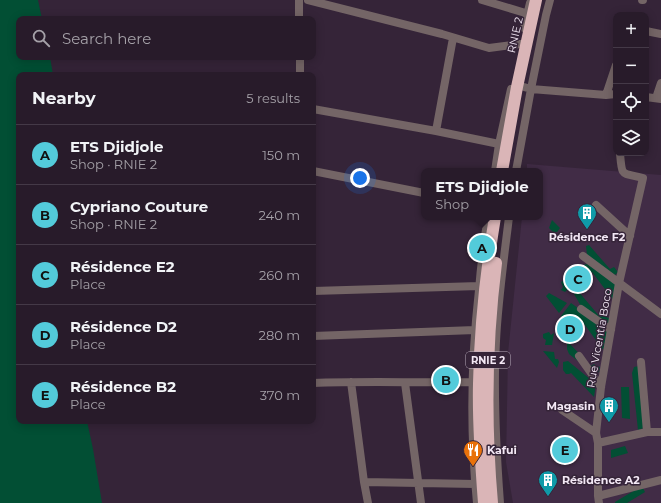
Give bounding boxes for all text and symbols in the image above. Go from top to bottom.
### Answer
map controls [613,12,649,156]
button: + [613,12,649,48]
search box [16,16,316,60]
street label: RNIE 2 [504,16,526,54]
icon: search [30,27,52,49]
text: Search here [62,29,151,48]
button: − [613,48,649,84]
button: locate [613,84,649,120]
text: Nearby [32,88,96,108]
text: 5 results [246,90,300,106]
button: layers [613,120,649,156]
text: ETS Djidjole [70,137,163,156]
text: A [40,147,50,163]
text: 150 m [262,147,300,163]
text: Shop · RNIE 2 [70,156,157,172]
your location [350,168,370,188]
popup [421,168,543,220]
text: ETS Djidjole [435,177,529,196]
text: Shop [435,196,469,212]
text: Cypriano Couture [70,197,208,216]
building icon: Résidence F2 [576,202,598,230]
text: B [40,207,50,223]
text: 240 m [259,207,300,223]
text: Shop · RNIE 2 [70,216,157,232]
place label: Résidence F2 [549,230,626,244]
pin: A [469,233,495,263]
text: Résidence E2 [70,257,175,276]
pin: C [565,264,591,294]
text: C [40,267,50,283]
text: 260 m [259,267,300,283]
text: Place [70,276,106,292]
street label: Rue Vicentia Boco [583,287,615,389]
pin: D [557,314,583,344]
text: Résidence D2 [70,317,177,336]
text: D [40,327,50,343]
text: 280 m [259,327,300,343]
text: Place [70,336,106,352]
road number: RNIE 2 [466,352,510,368]
pin: B [433,365,459,395]
text: Résidence B2 [70,377,176,396]
text: E [41,387,49,403]
text: 370 m [260,387,300,403]
building icon: Magasin [598,395,620,423]
text: Place [70,396,106,412]
place label: Magasin [546,399,595,413]
pin: E [552,435,578,465]
restaurant icon: Kafui [462,439,484,467]
place label: Kafui [487,443,517,457]
building icon: Résidence A2 [537,469,559,497]
place label: Résidence A2 [562,473,640,487]

